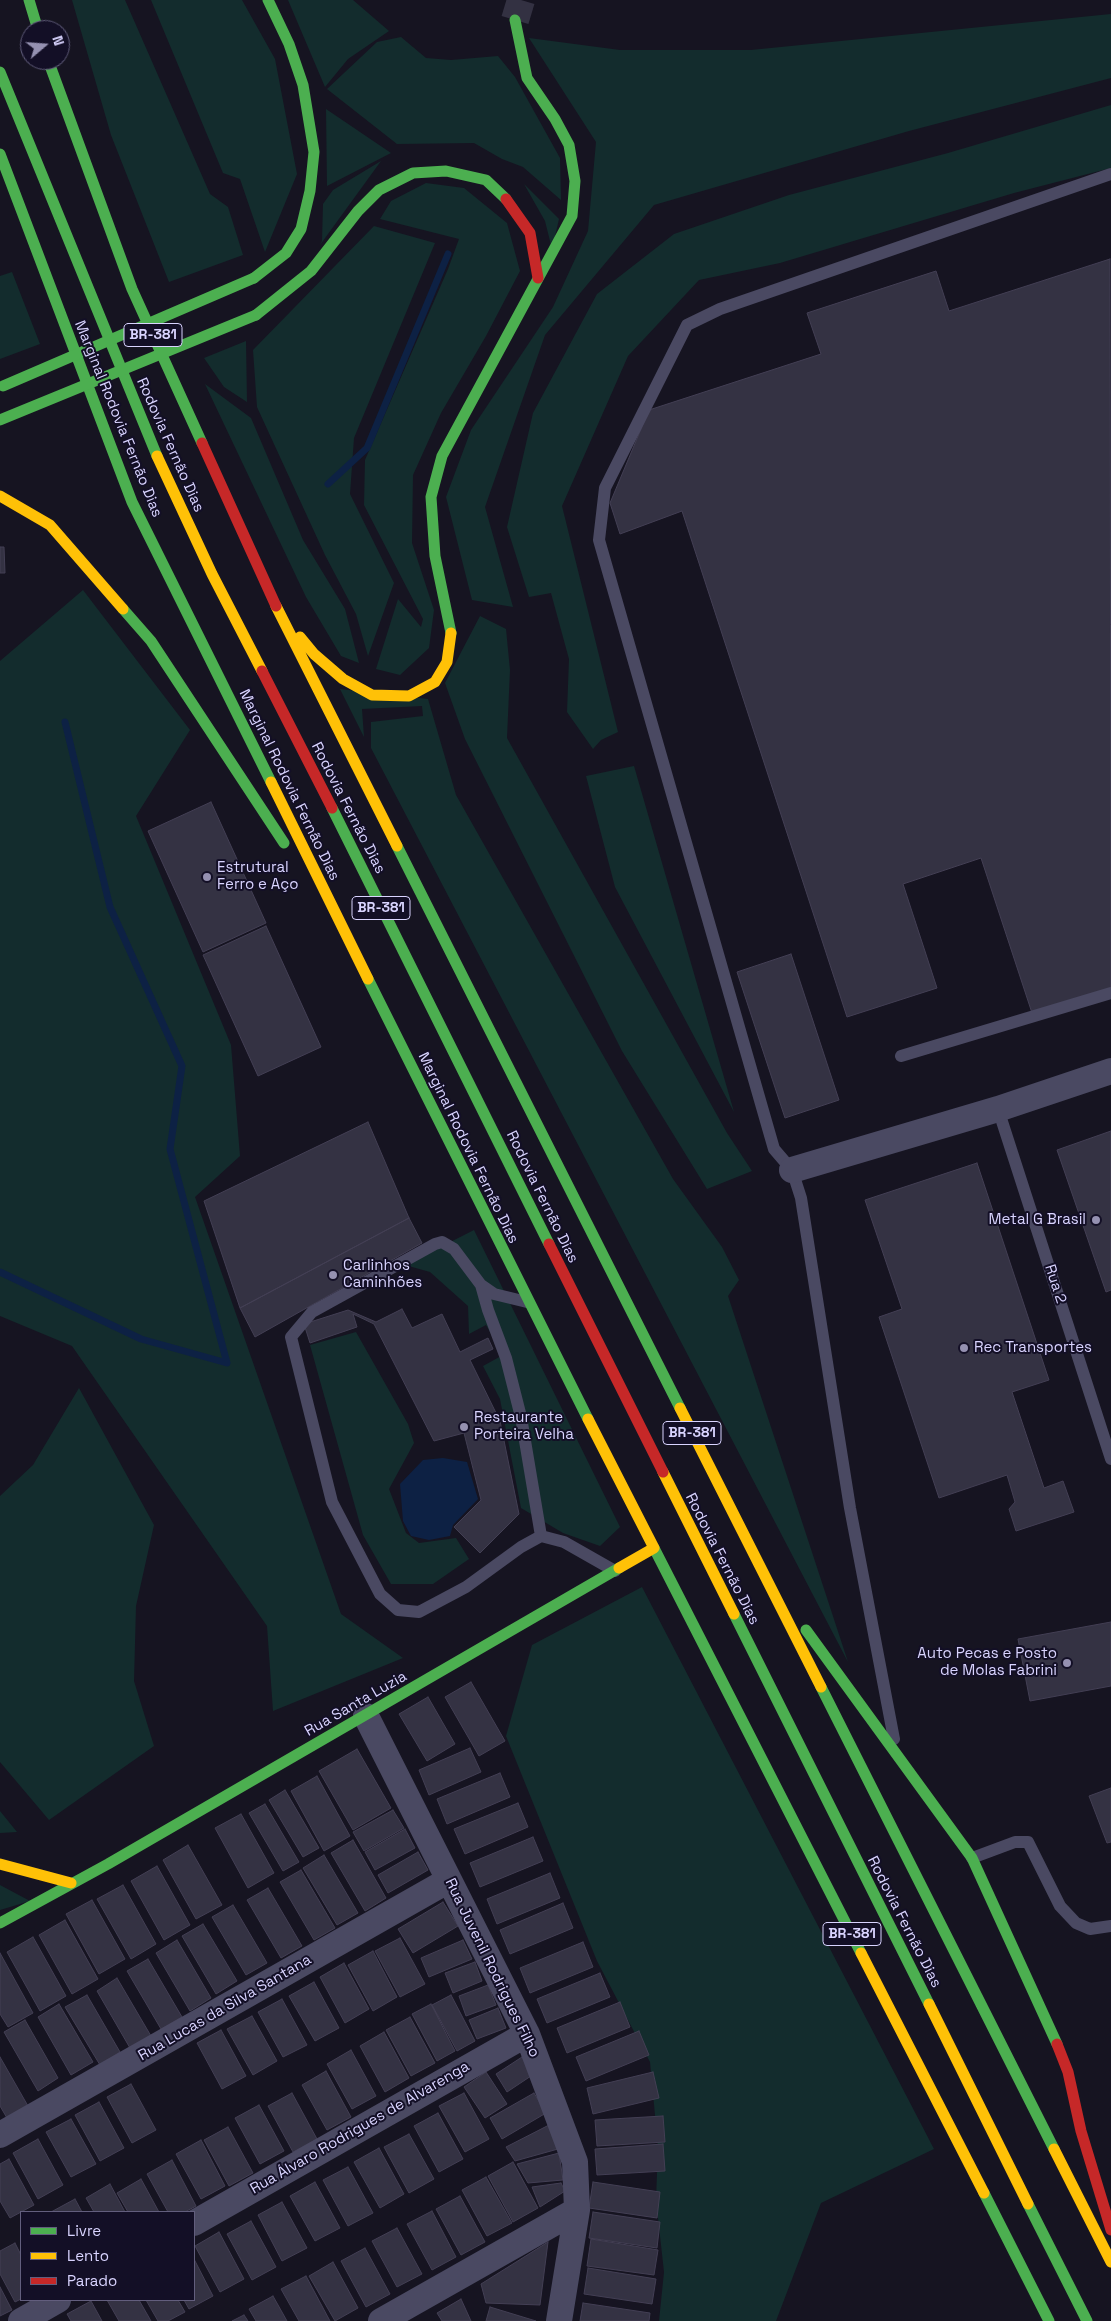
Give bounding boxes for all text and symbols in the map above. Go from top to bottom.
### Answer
north arrow [20,20,70,70]
text: N [48,33,68,48]
street label: Marginal Rodovia Fernão Dias [70,318,166,520]
road number: BR-381 [124,324,182,346]
street label: Rodovia Fernão Dias [132,375,208,515]
street label: Marginal Rodovia Fernão Dias [235,686,343,884]
street label: Rodovia Fernão Dias [307,739,389,877]
place label: Estrutural Ferro e Aço [217,859,298,894]
marker: Estrutural Ferro e Aço [201,871,213,883]
road number: BR-381 [352,896,410,920]
street label: Marginal Rodovia Fernão Dias [414,1049,522,1247]
street label: Rodovia Fernão Dias [502,1128,582,1266]
place label: Metal G Brasil [989,1211,1086,1229]
marker: Metal G Brasil [1090,1214,1102,1226]
place label: Carlinhos Caminhões [343,1257,422,1292]
street label: Rua 2 [1040,1262,1070,1306]
marker: Carlinhos Caminhões [327,1269,339,1281]
place label: Rec Transportes [974,1339,1092,1357]
marker: Rec Transportes [958,1342,970,1354]
place label: Restaurante Porteira Velha [474,1409,574,1444]
marker: Restaurante Porteira Velha [458,1421,470,1433]
road number: BR-381 [663,1422,721,1445]
street label: Rodovia Fernão Dias [681,1490,763,1628]
place label: Auto Pecas e Posto de Molas Fabrini [917,1645,1057,1680]
marker: Auto Pecas e Posto de Molas Fabrini [1061,1657,1073,1669]
street label: Rua Santa Luzia [302,1668,410,1740]
street label: Rodovia Fernão Dias [863,1853,945,1991]
street label: Rua Juvenil Rodrigues Filho [441,1876,543,2060]
road number: BR-381 [823,1922,881,1946]
street label: Rua Lucas da Silva Santana [135,1951,315,2065]
street label: Rua Álvaro Rodrigues de Alvarenga [247,2058,473,2198]
legend [20,2211,195,2301]
text: Livre [67,2221,101,2240]
text: Lento [67,2246,109,2265]
text: Parado [67,2271,117,2290]

